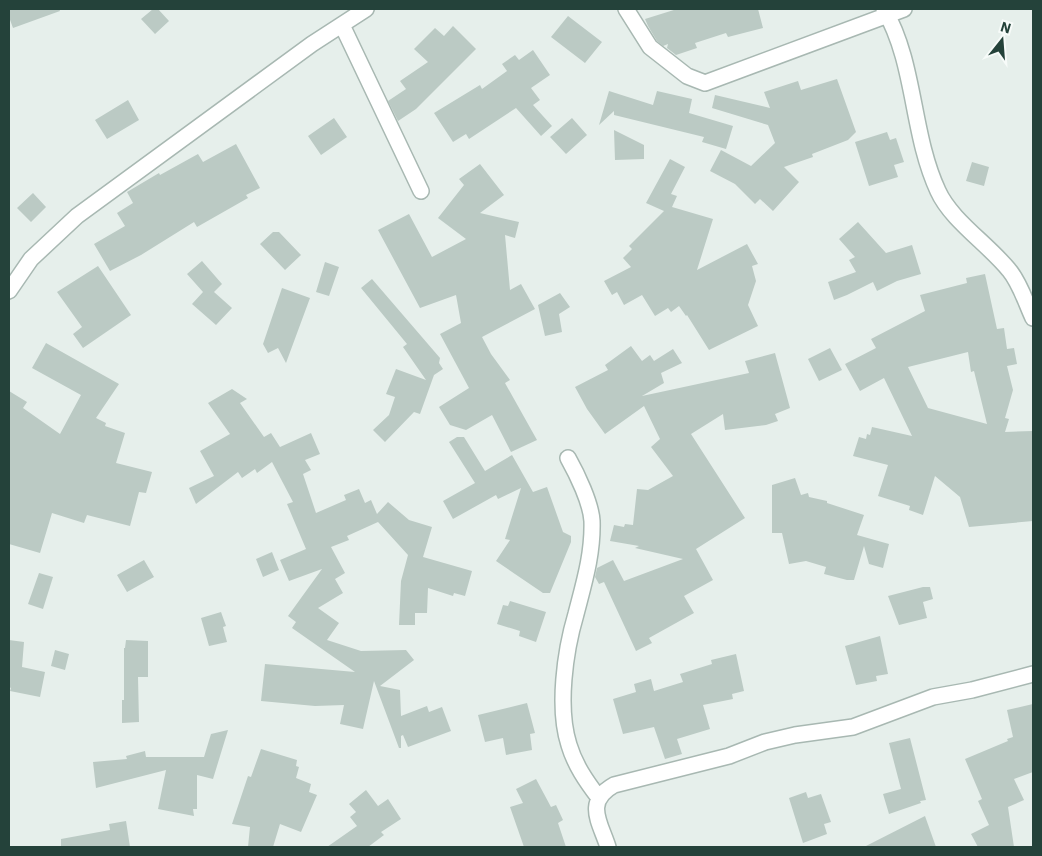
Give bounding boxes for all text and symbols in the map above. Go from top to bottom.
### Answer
north arrow [977,15,1027,65]
text: N [998,17,1013,38]

